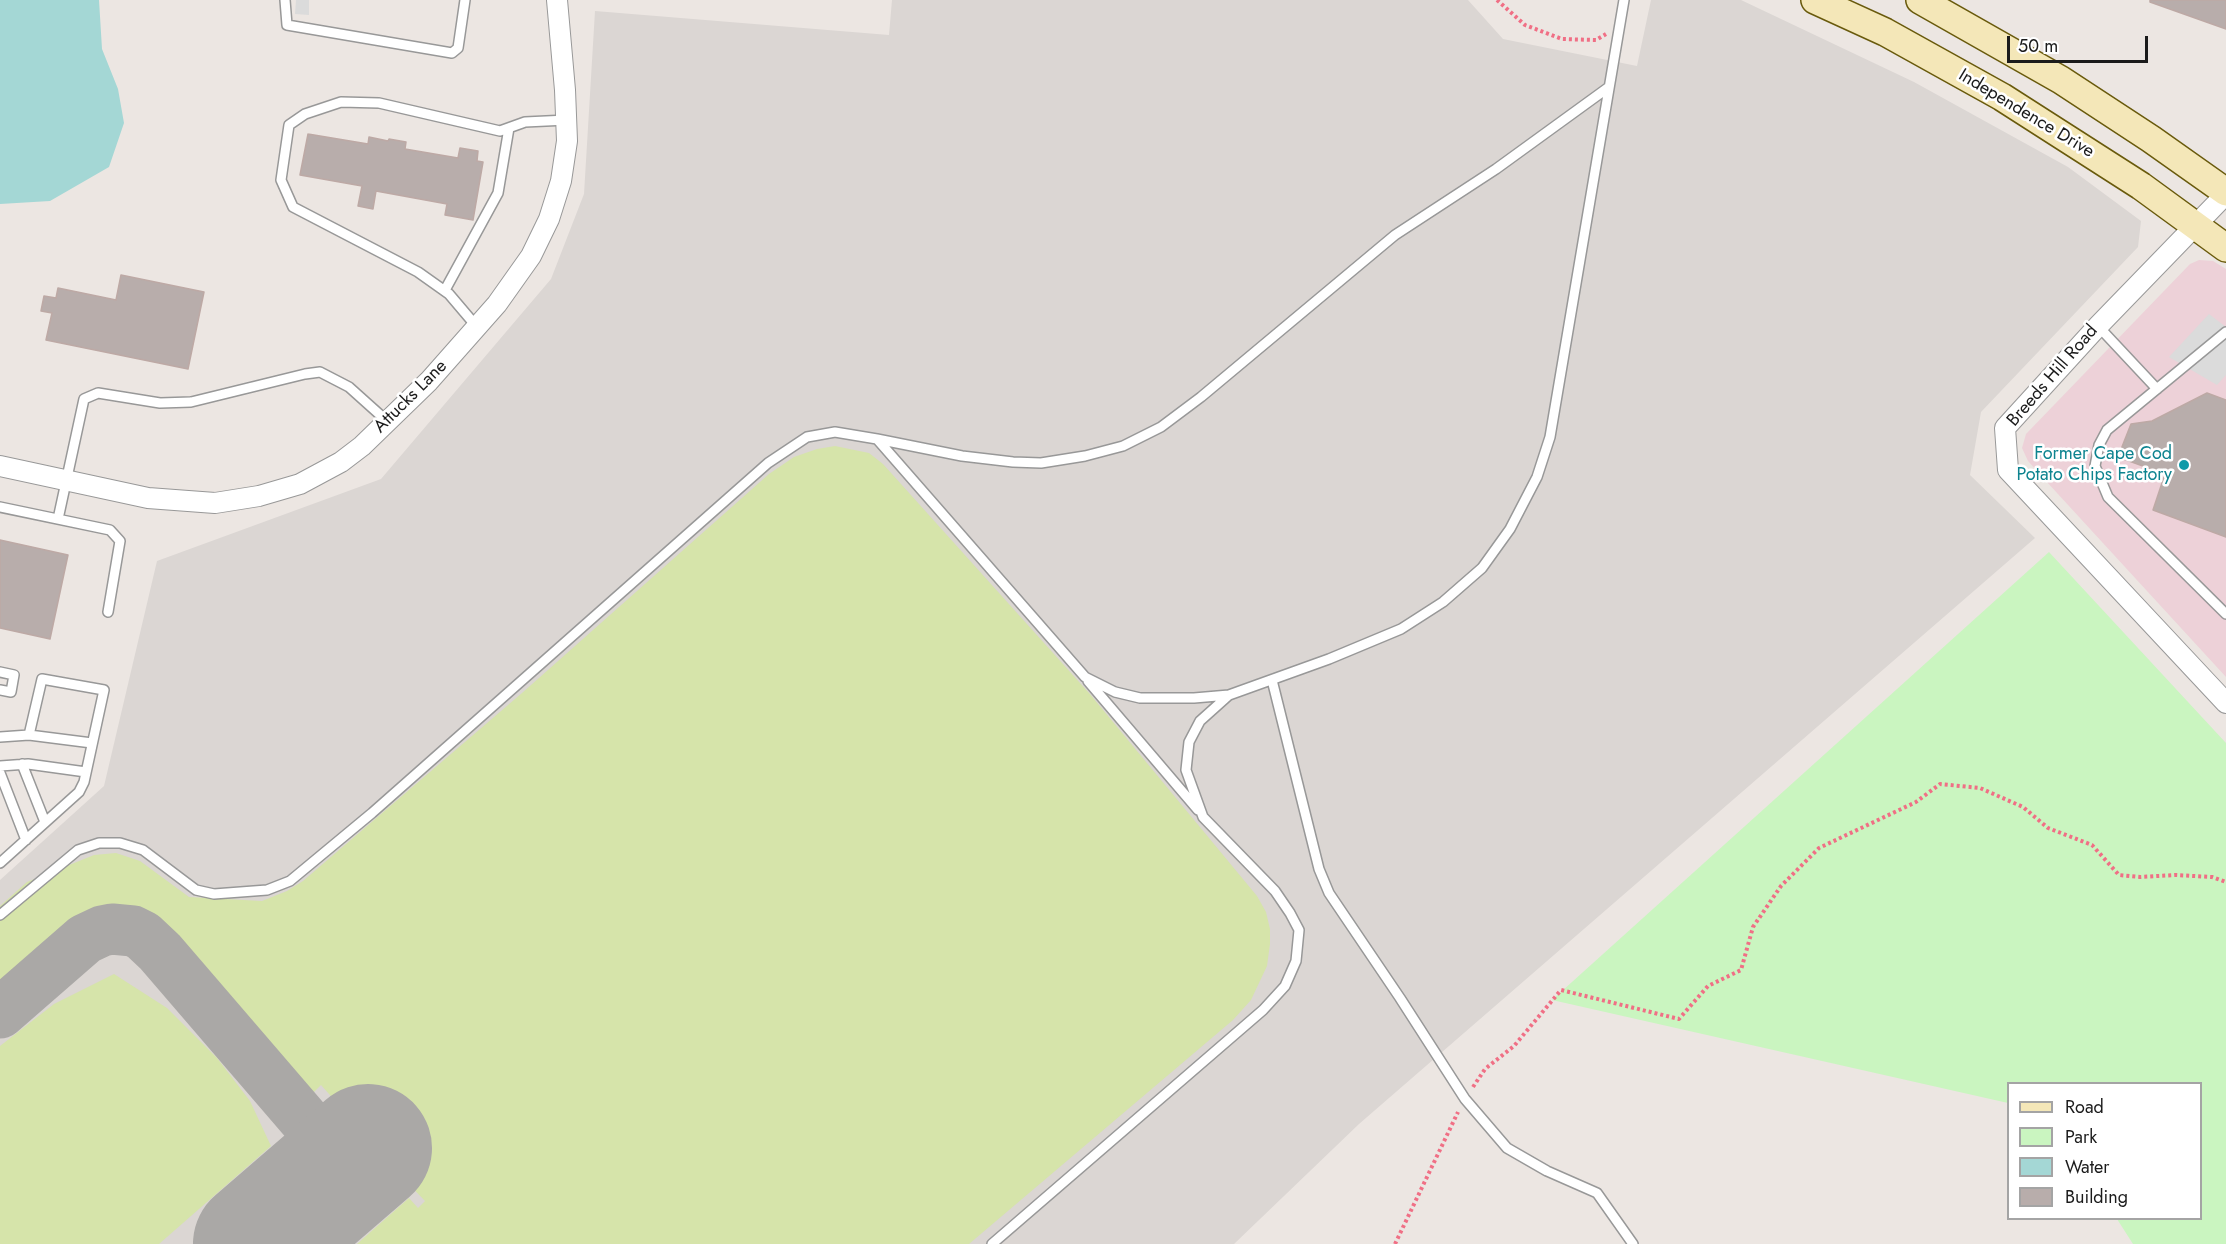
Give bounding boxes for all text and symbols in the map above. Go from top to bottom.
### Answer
scale bar [2010,24,2151,62]
text: 50 m [2018,33,2058,59]
street label: Independence Drive [1954,65,2098,163]
street label: Breeds Hill Road [2003,321,2103,431]
street label: Attucks Lane [370,356,452,438]
place label: Former Cape Cod Potato Chips Factory [2016,444,2172,486]
marker: Former Cape Cod Potato Chips Factory [2177,458,2191,472]
legend [2007,1082,2202,1220]
text: Road [2065,1094,2104,1120]
text: Park [2065,1124,2097,1150]
text: Water [2065,1154,2109,1180]
text: Building [2065,1184,2128,1210]

